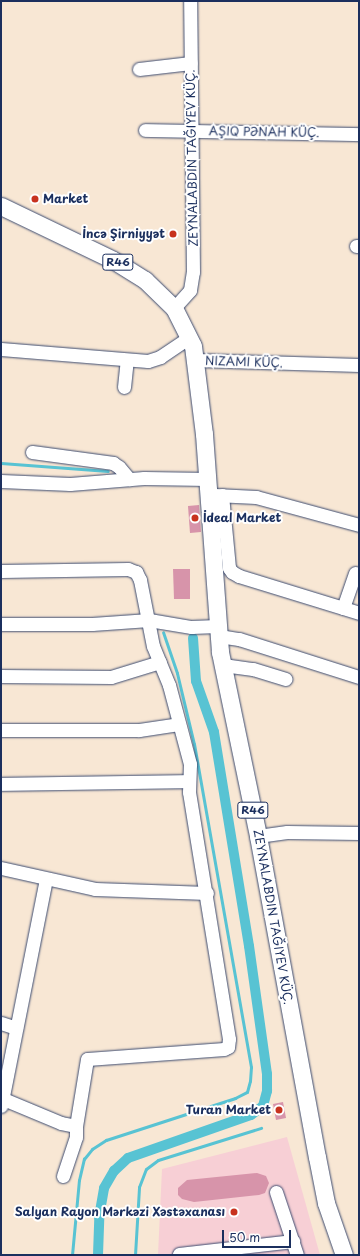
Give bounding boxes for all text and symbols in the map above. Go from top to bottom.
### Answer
street label: ZEYNALABDIN TAĞIYEV KÜÇ. [183,69,201,247]
street label: AŞIQ PƏNAH KÜÇ. [209,124,319,140]
place label: Market [43,192,88,206]
marker: Market [30,194,40,204]
place label: İncə Şirniyyət [83,227,165,241]
marker: İncə Şirniyyət [168,229,178,239]
road number: R46 [102,253,134,271]
street label: NIZAMI KÜÇ. [205,353,283,371]
place label: İdeal Market [203,511,281,525]
marker: İdeal Market [190,513,200,523]
road number: R46 [237,801,269,819]
street label: ZEYNALABDIN TAĞIYEV KÜÇ. [250,828,296,1006]
place label: Turan Market [186,1103,271,1117]
marker: Turan Market [274,1105,284,1115]
place label: Salyan Rayon Mərkəzi Xəstəxanası [14,1205,225,1219]
marker: Salyan Rayon Mərkəzi Xəstəxanası [228,1206,240,1218]
scale bar [224,1222,293,1248]
text: 50 m [229,1228,260,1246]

